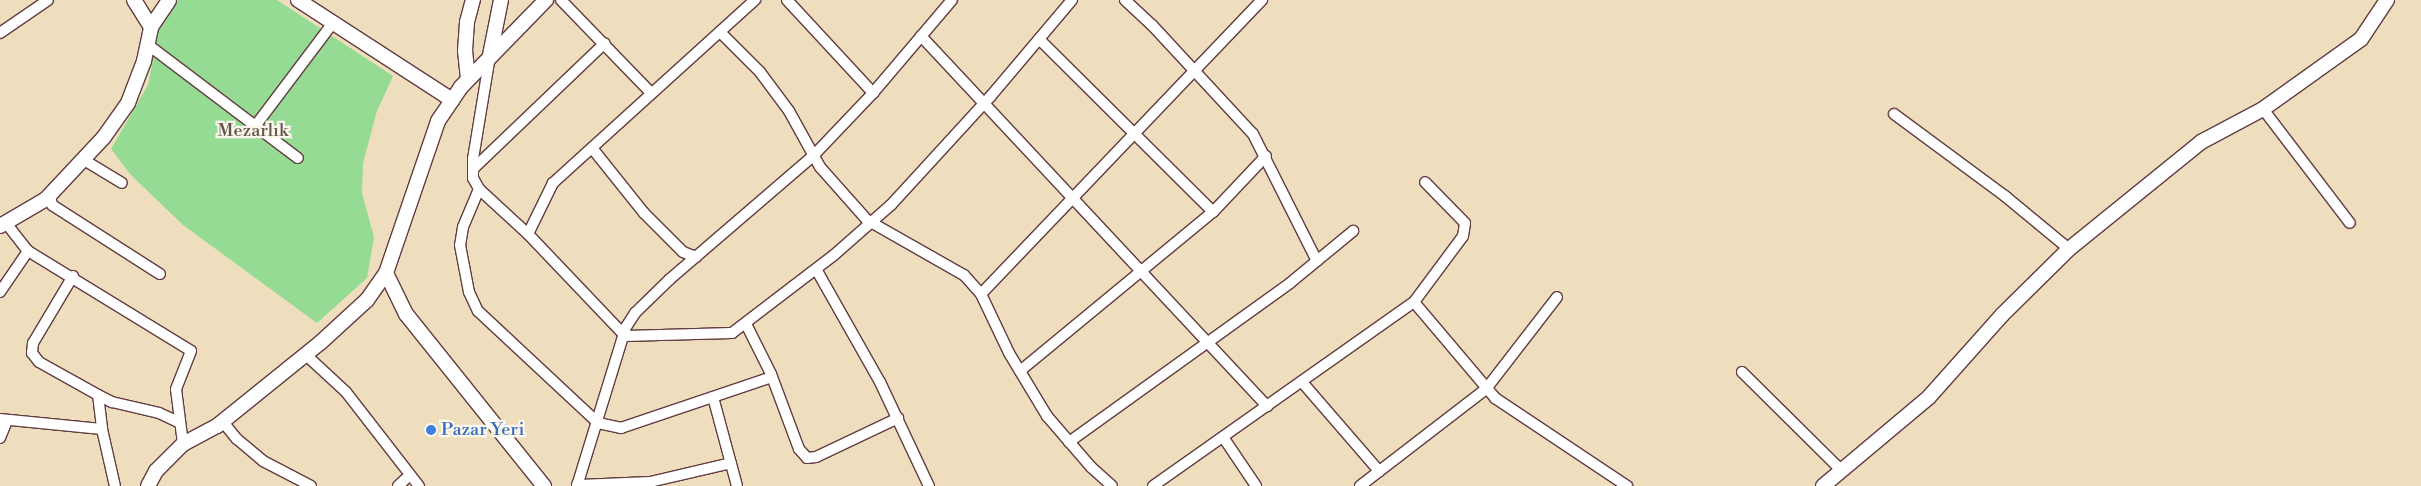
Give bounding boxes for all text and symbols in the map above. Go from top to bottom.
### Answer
park label: Mezarlık [218,120,288,142]
place label: Pazar Yeri [441,419,524,441]
marker: Pazar Yeri [425,424,437,436]

